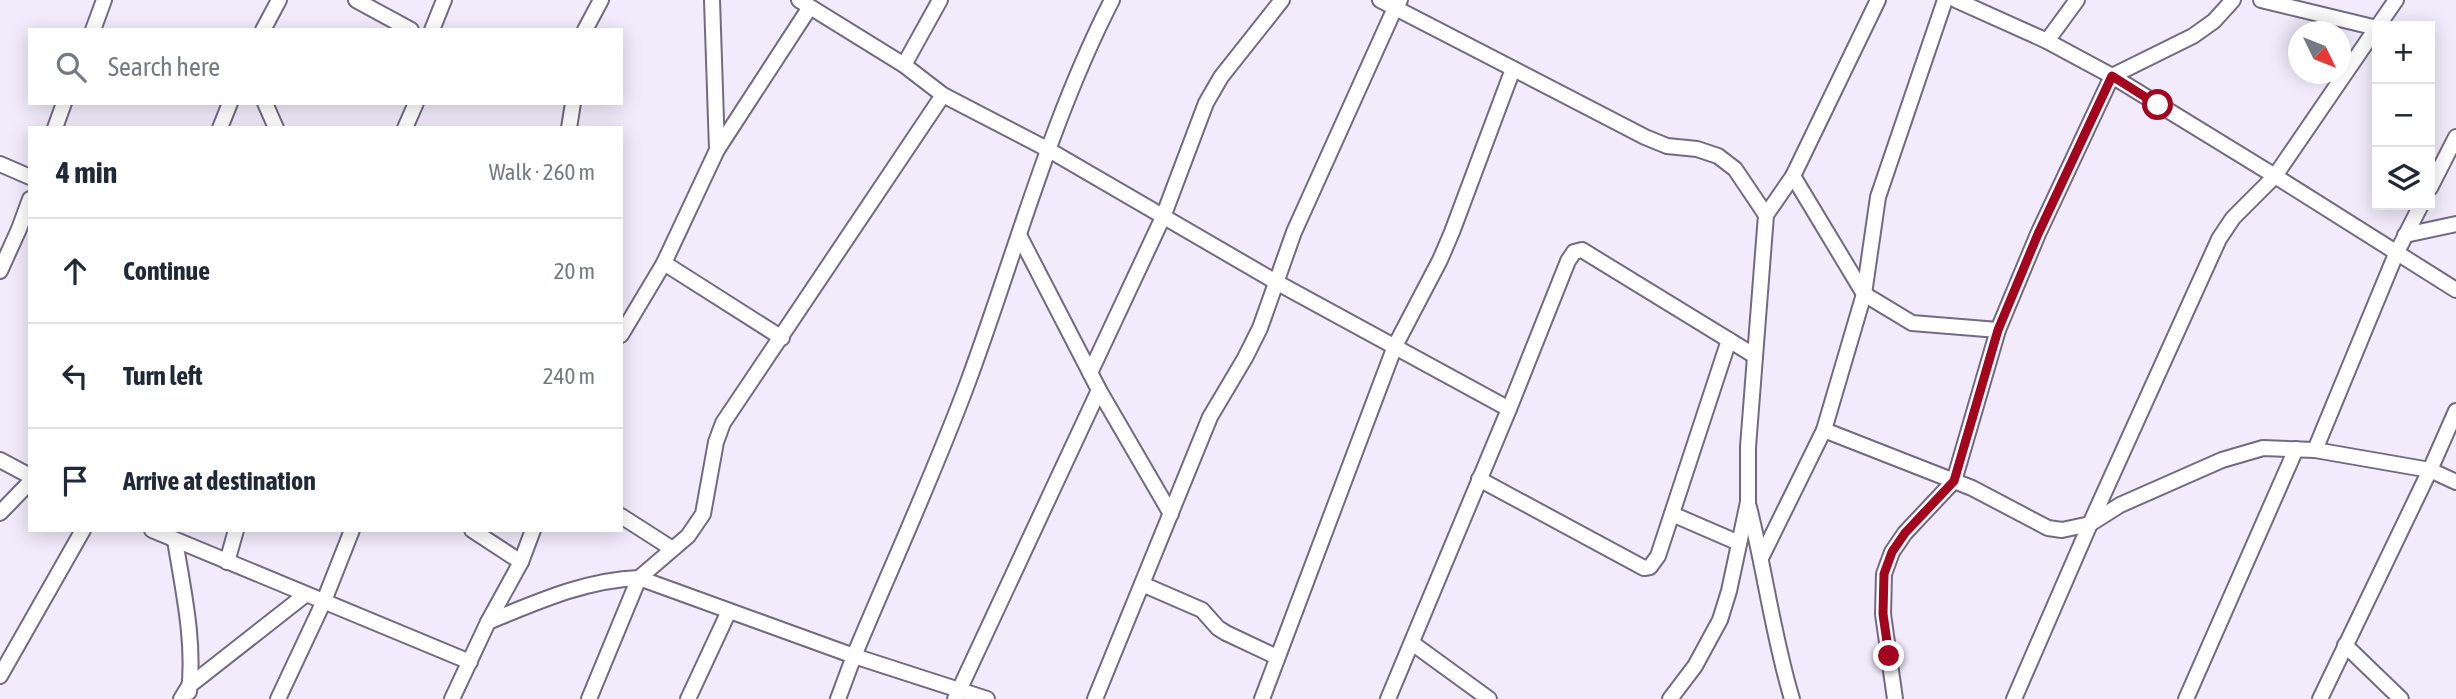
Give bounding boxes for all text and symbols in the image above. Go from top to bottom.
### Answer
north arrow [2288,21,2351,84]
map controls [2372,21,2435,210]
button: + [2372,21,2435,84]
search box [28,28,623,105]
icon: search [52,48,90,86]
text: Search here [108,52,220,82]
button: − [2372,84,2435,147]
route start [2142,89,2173,120]
button: layers [2372,147,2435,210]
text: 4 min [56,155,117,189]
text: Walk · 260 m [489,159,595,185]
icon: ahead [56,252,94,290]
text: Continue [123,256,210,286]
text: 20 m [554,258,595,284]
icon: left [56,357,94,395]
text: Turn left [123,361,203,391]
text: 240 m [543,363,595,389]
icon: arrive [56,462,94,500]
text: Arrive at destination [123,466,316,496]
route end [1873,640,1904,671]

